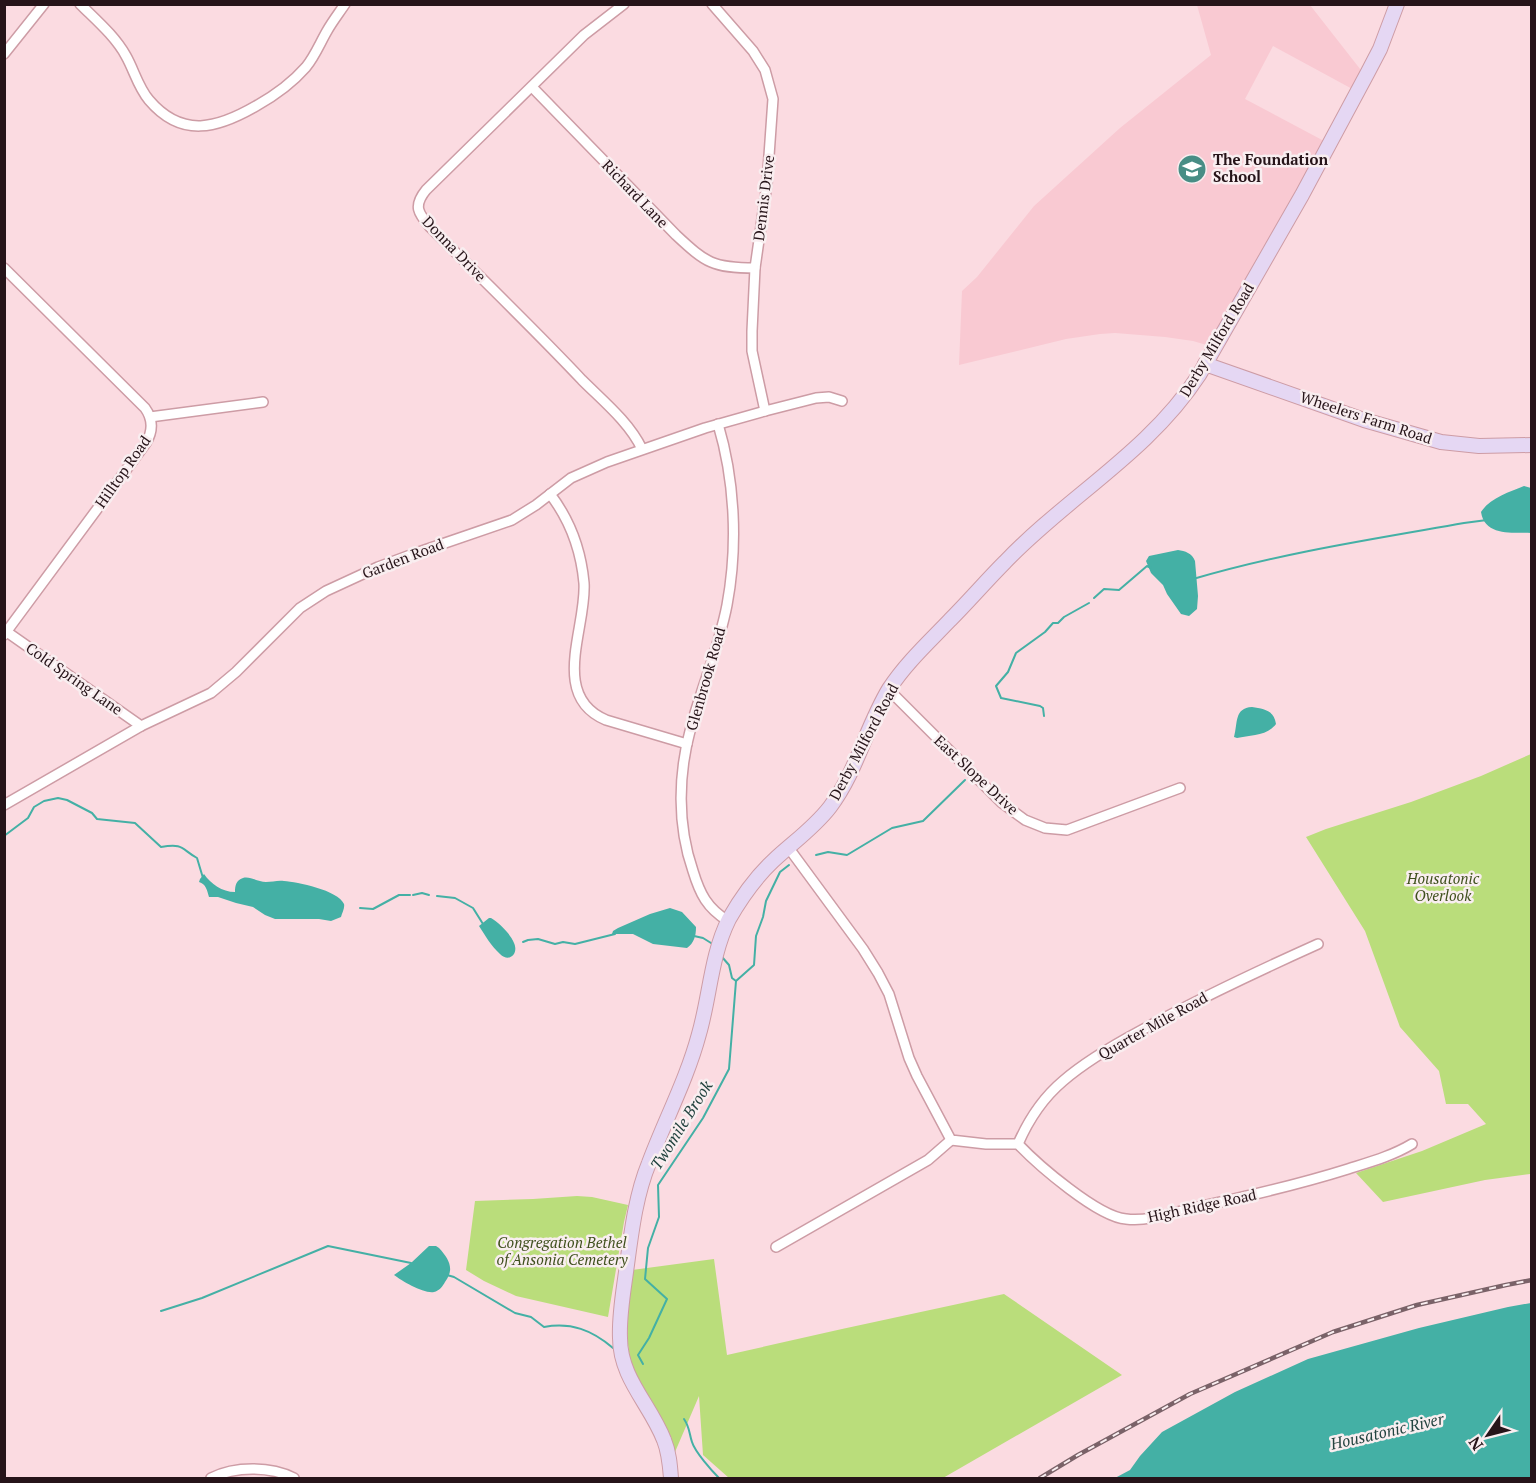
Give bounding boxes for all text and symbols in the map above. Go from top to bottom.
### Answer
place label: The Foundation School [1213,149,1328,186]
school or university icon: The Foundation School [1176,153,1208,185]
street label: Dennis Drive [748,154,778,242]
street label: Richard Lane [598,155,673,232]
street label: Donna Drive [418,211,491,285]
street label: Derby Milford Road [1174,279,1258,400]
street label: Wheelers Farm Road [1298,386,1435,448]
street label: Hilltop Road [90,431,154,512]
street label: Garden Road [359,533,446,583]
street label: Glenbrook Road [681,625,729,733]
street label: Cold Spring Lane [22,637,127,719]
street label: Derby Milford Road [824,680,902,803]
street label: East Slope Drive [930,730,1023,819]
park label: Housatonic Overlook [1406,868,1480,905]
street label: Quarter Mile Road [1094,987,1211,1064]
water label: Twomile Brook [645,1076,717,1174]
street label: High Ridge Road [1146,1184,1258,1226]
park label: Congregation Bethel of Ansonia Cemetery [497,1232,629,1269]
north arrow [1458,1405,1518,1465]
water label: Housatonic River [1327,1407,1447,1455]
text: N [1463,1432,1488,1455]

